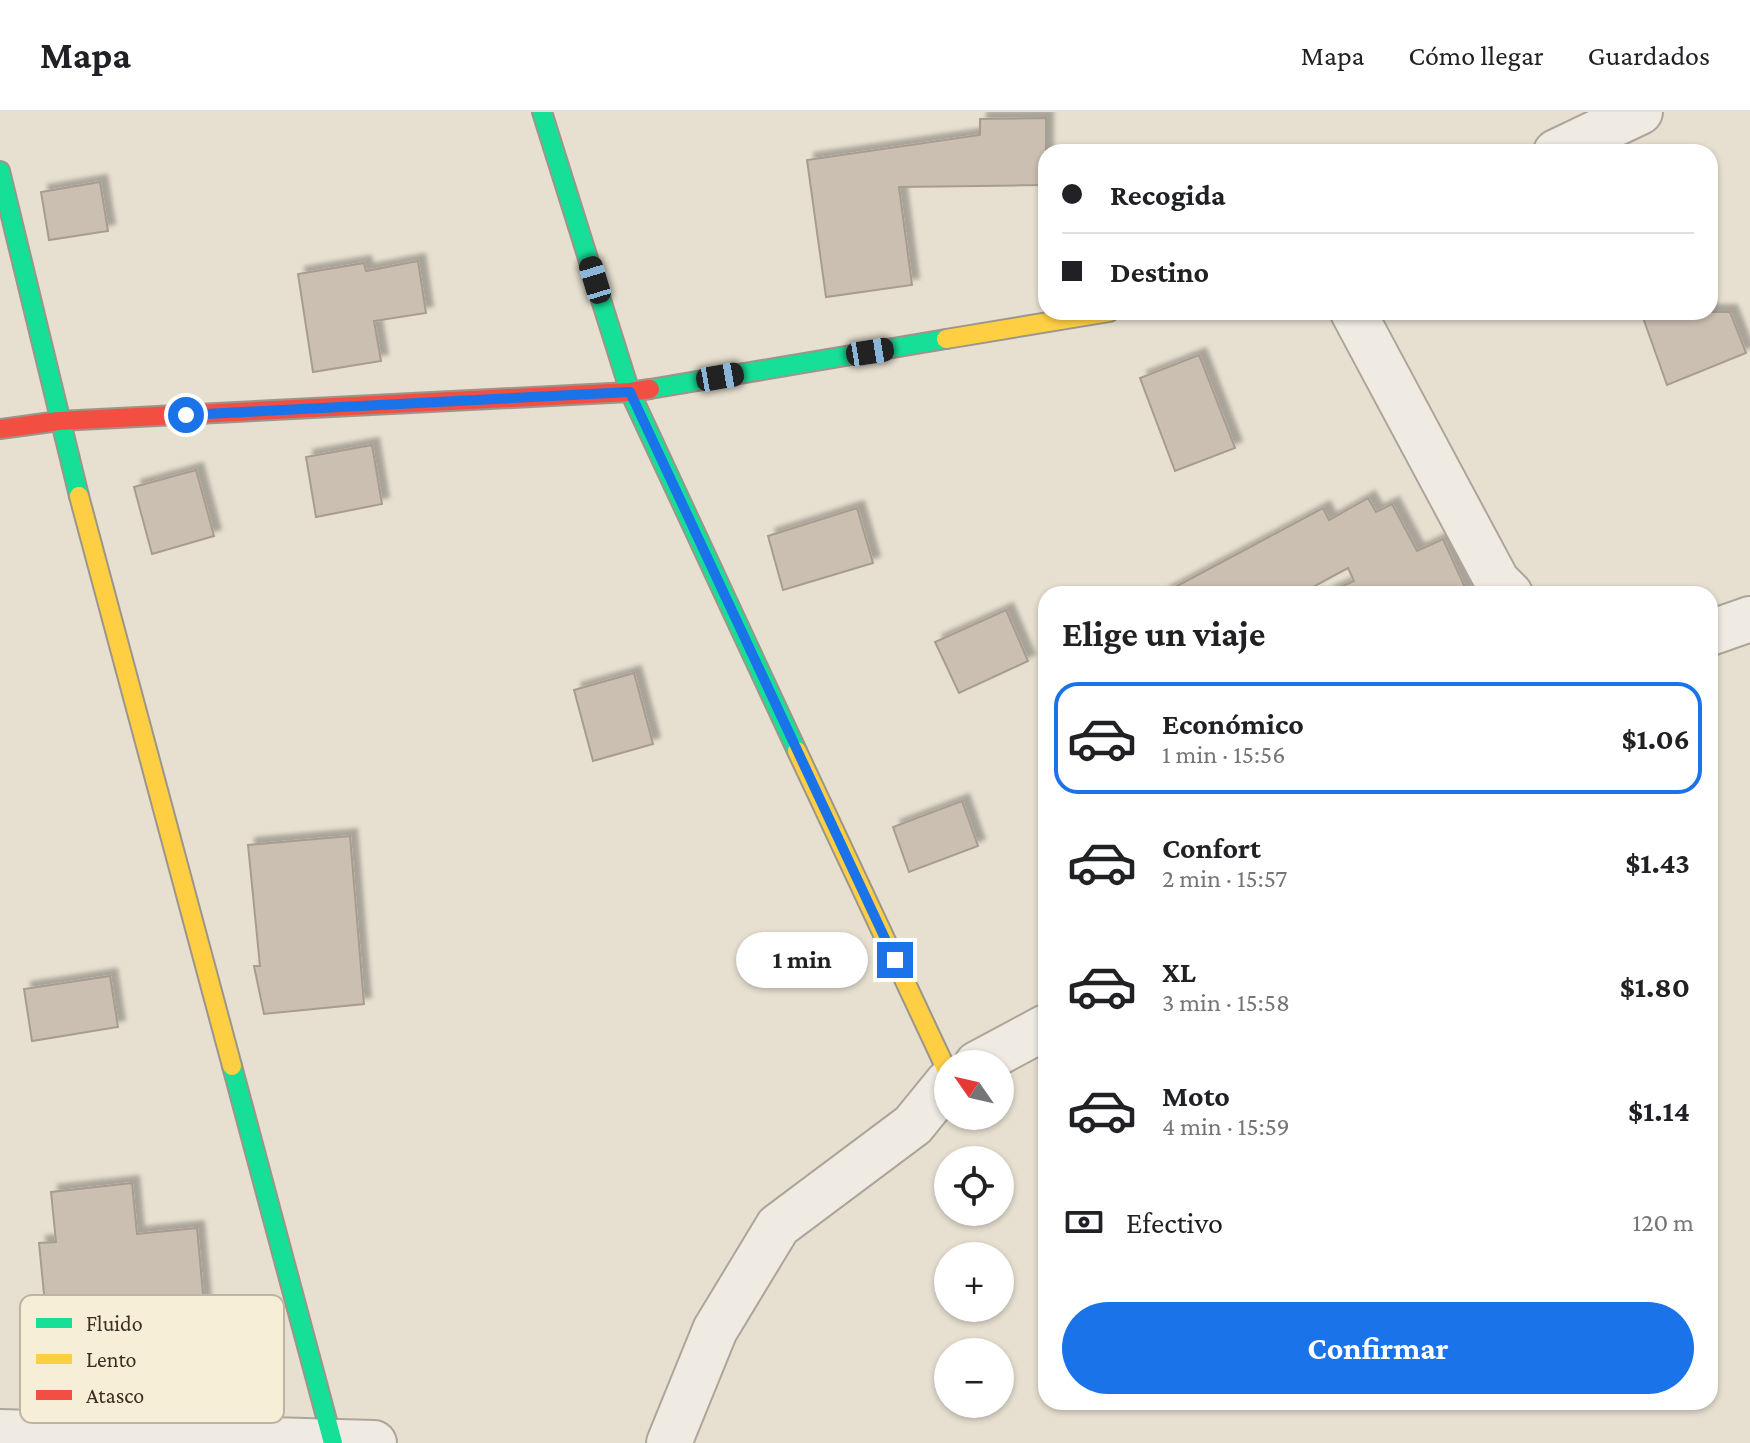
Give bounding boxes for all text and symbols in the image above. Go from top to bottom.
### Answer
text: Mapa [40,34,131,76]
text: Mapa [1301,40,1365,71]
text: Cómo llegar [1409,40,1544,71]
text: Guardados [1588,40,1710,71]
text: Recogida [1110,178,1226,211]
car [577,254,613,306]
text: Destino [1110,255,1209,288]
car [844,336,896,368]
car [694,361,746,393]
route start [168,397,204,433]
text: Elige un viaje [1062,614,1265,654]
icon: car [1066,702,1138,774]
text: Económico [1162,707,1304,740]
text: $1.06 [1622,722,1690,755]
text: 1 min · 15:56 [1162,740,1285,769]
icon: car [1066,826,1138,898]
text: Confort [1162,831,1261,864]
text: $1.43 [1625,846,1690,879]
text: 2 min · 15:57 [1162,864,1287,893]
callout: 1 min [735,932,867,988]
route end [877,942,913,978]
text: 1 min [772,945,832,974]
icon: car [1066,950,1138,1022]
text: XL [1162,955,1196,988]
text: $1.80 [1620,970,1690,1003]
text: 3 min · 15:58 [1162,988,1290,1017]
north arrow [934,1050,1014,1130]
map controls [934,1050,1014,1418]
icon: car [1066,1074,1138,1146]
text: Moto [1162,1079,1230,1112]
text: $1.14 [1628,1094,1690,1127]
text: 4 min · 15:59 [1162,1112,1290,1141]
button: locate [934,1146,1014,1226]
icon: cash [1062,1200,1106,1244]
text: Efectivo [1126,1206,1223,1239]
text: 120 m [1633,1208,1694,1237]
button: + [934,1242,1014,1322]
legend [20,1295,284,1423]
button: Confirmar [1062,1302,1694,1394]
text: Fluido [86,1311,143,1336]
button: − [934,1338,1014,1418]
text: Lento [86,1347,137,1372]
text: Atasco [86,1383,144,1408]

